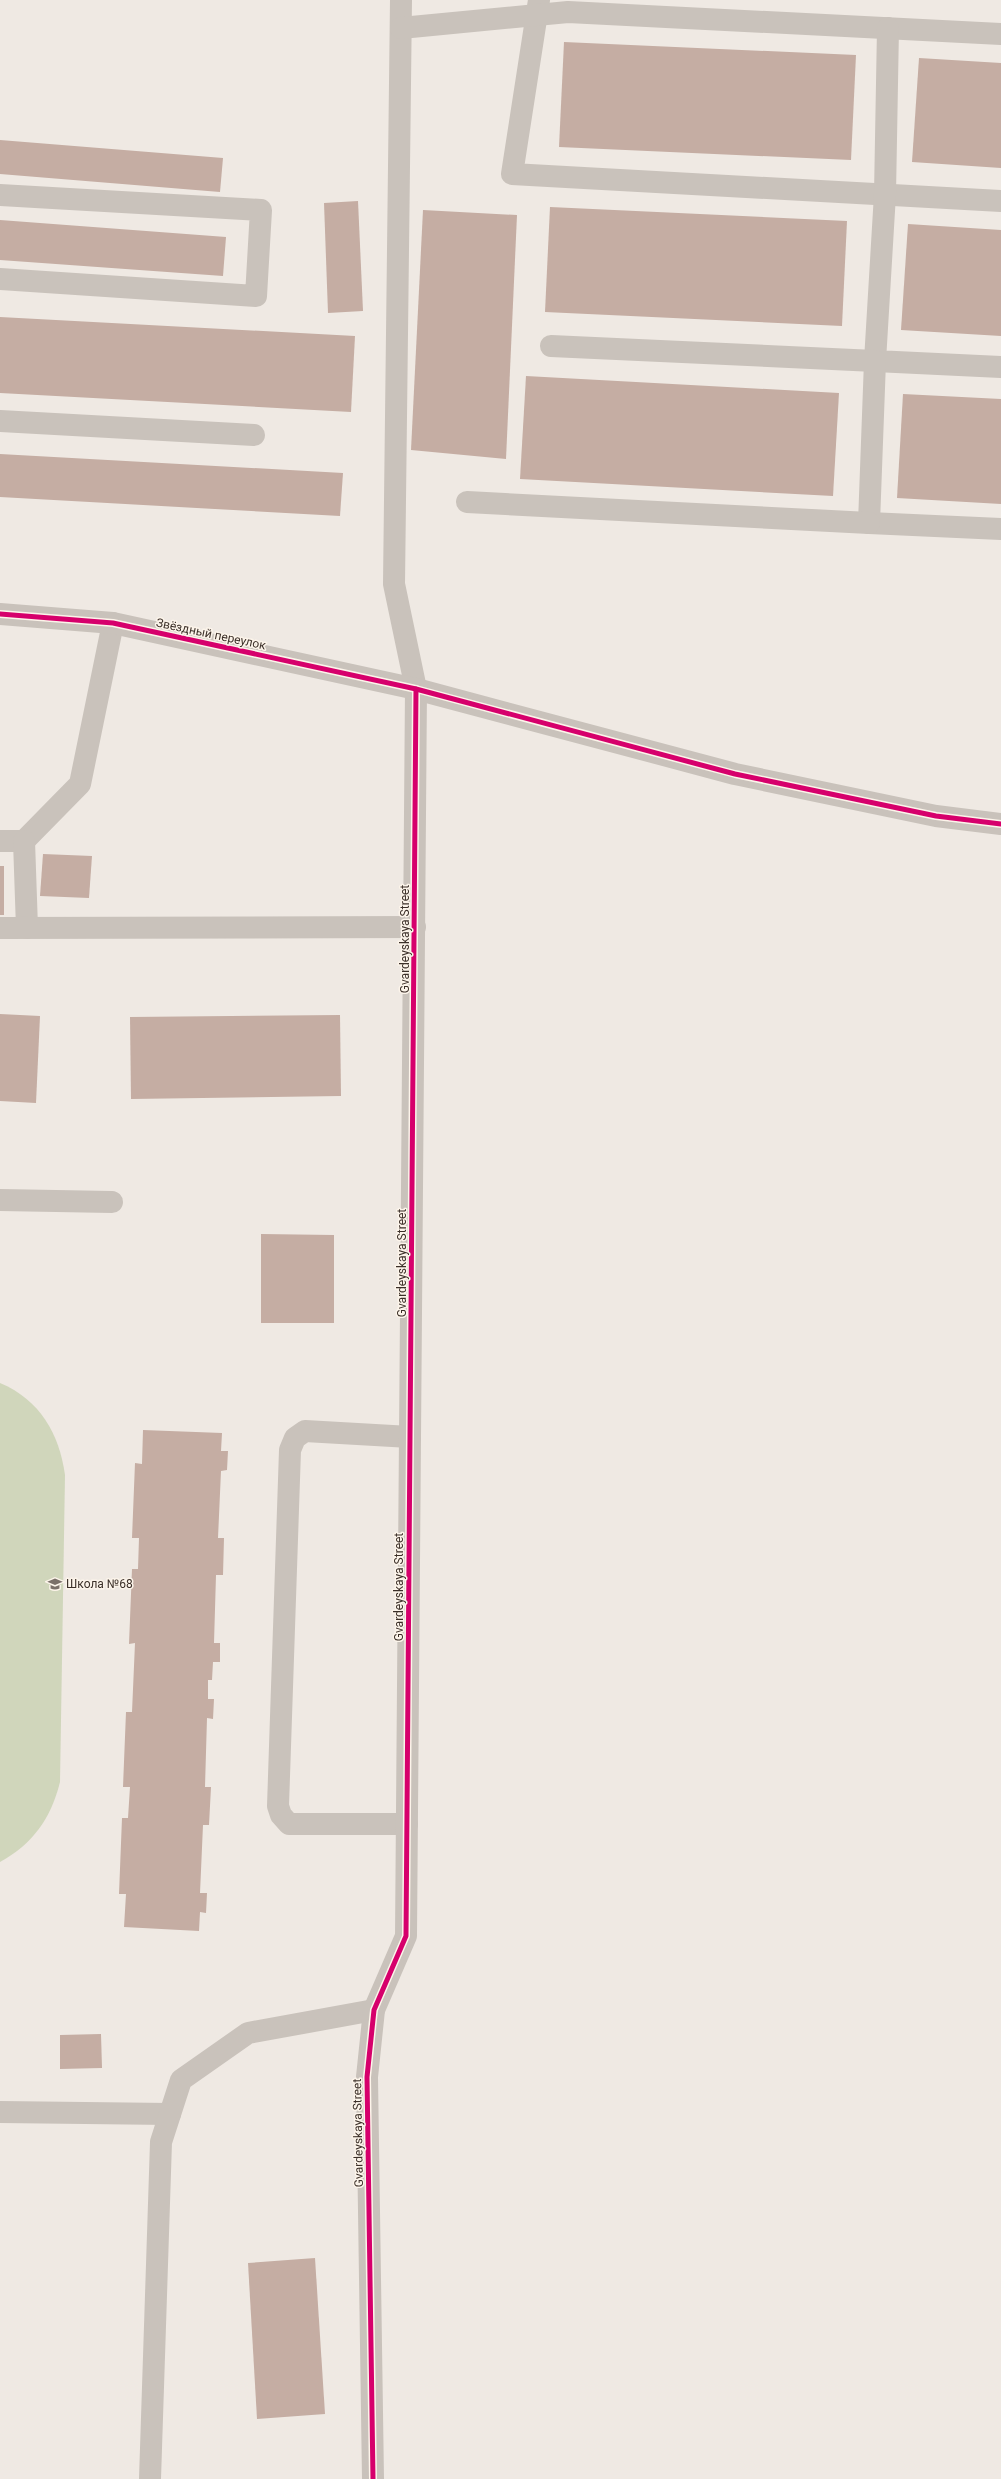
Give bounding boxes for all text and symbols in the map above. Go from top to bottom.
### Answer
street label: Звёздный переулок [155,616,268,653]
street label: Gvardeyskaya Street [398,885,412,993]
street label: Gvardeyskaya Street [395,1209,409,1317]
street label: Gvardeyskaya Street [392,1533,406,1641]
school or university icon: Школа №68 [47,1576,63,1592]
place label: Школа №68 [66,1577,133,1591]
street label: Gvardeyskaya Street [350,2079,366,2187]

